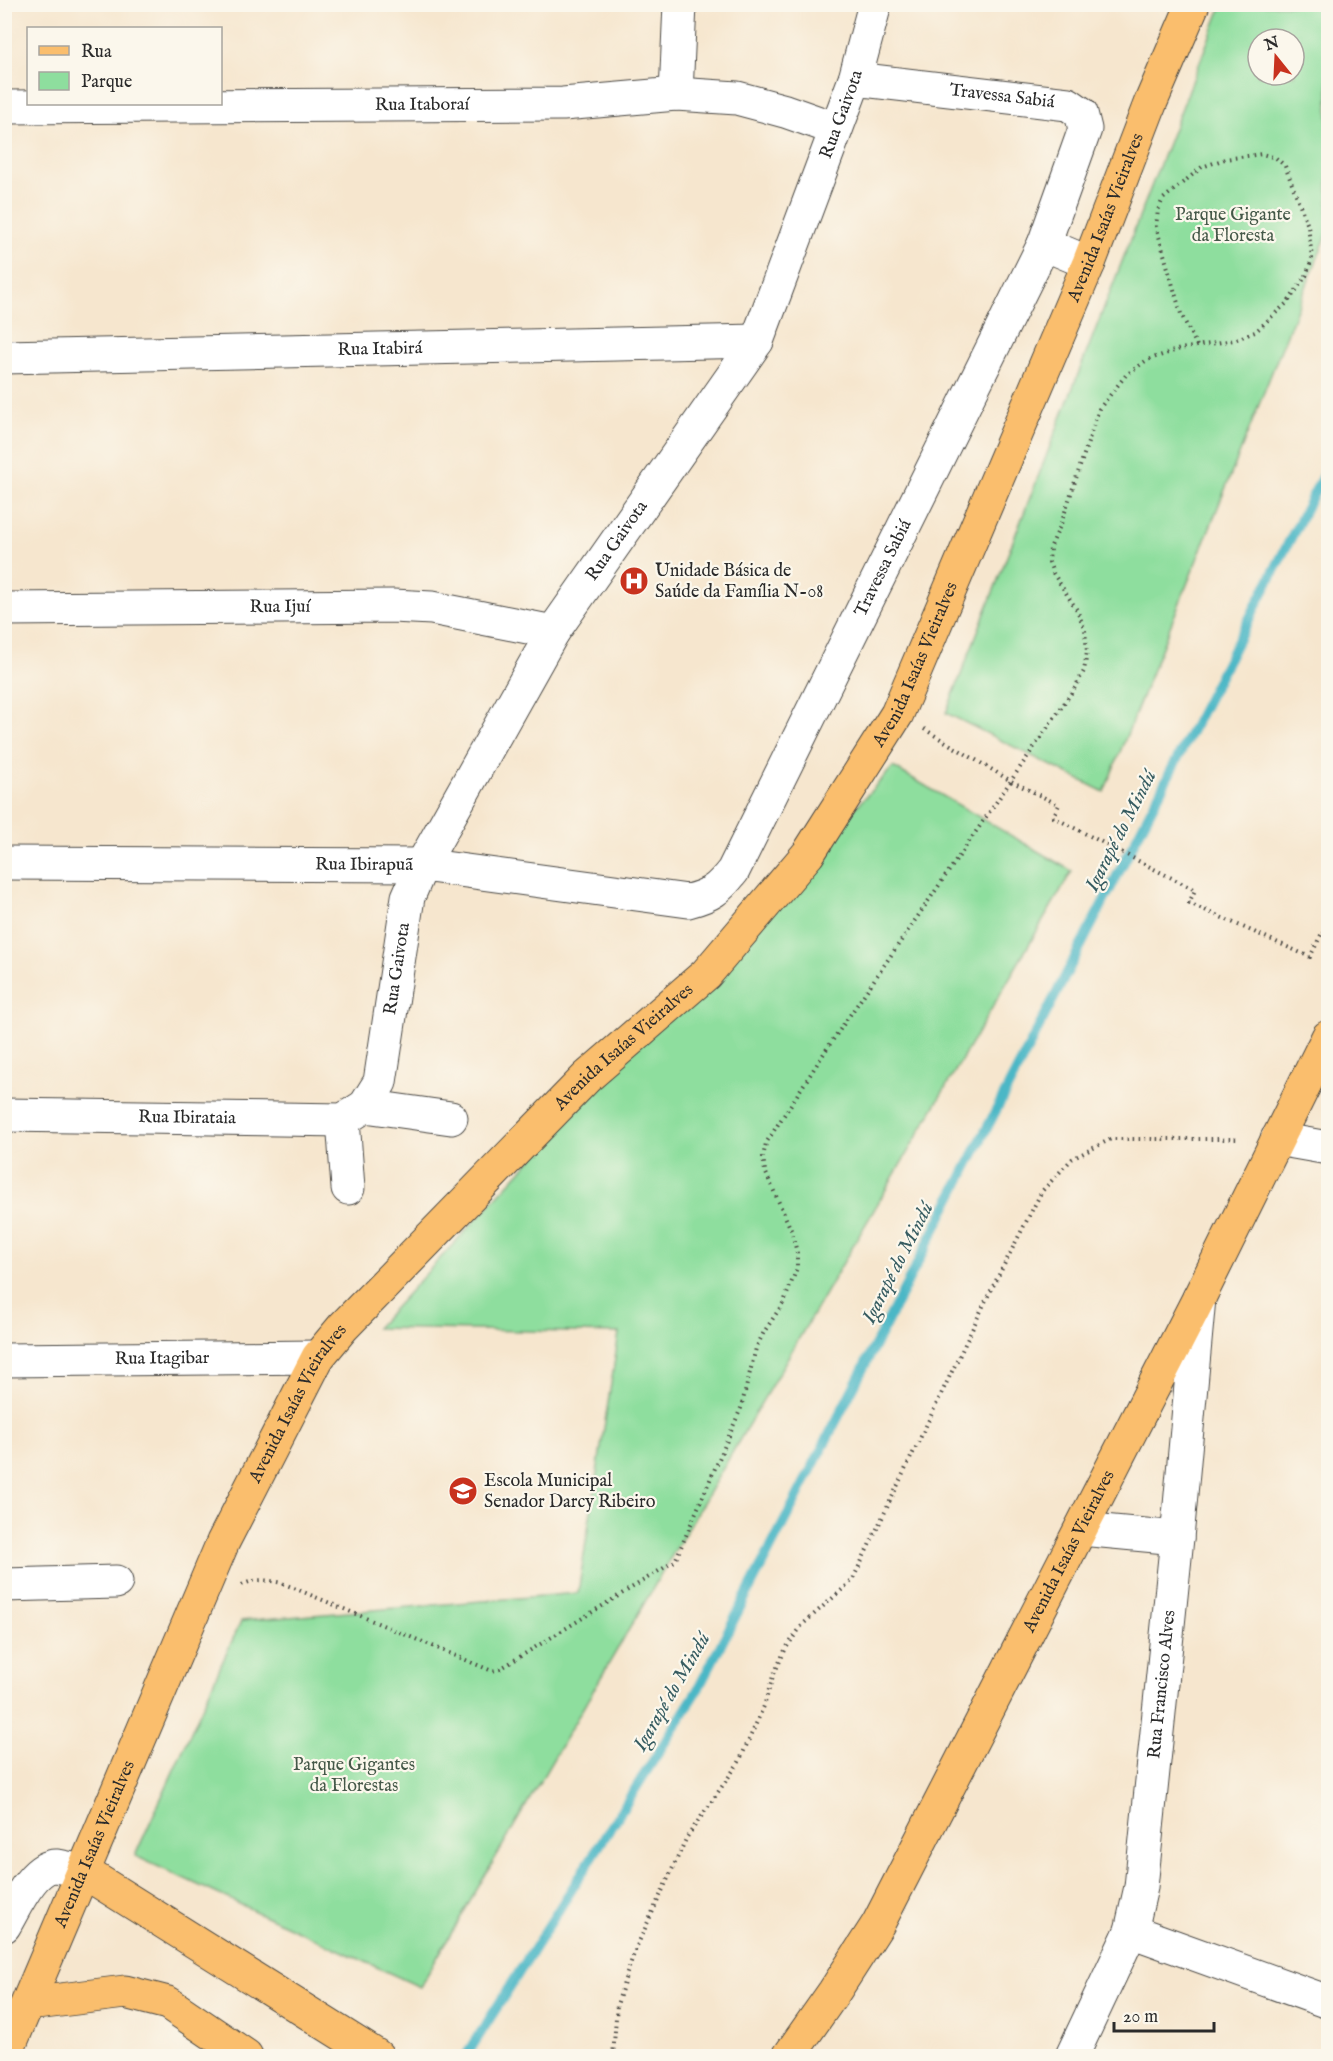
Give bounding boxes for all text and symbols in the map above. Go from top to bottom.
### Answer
legend [27,27,222,105]
north arrow [1246,27,1306,87]
text: N [1261,33,1282,57]
text: Rua [81,41,112,64]
street label: Rua Gaivota [815,67,868,162]
text: Parque [81,71,132,94]
street label: Travessa Sabiá [948,79,1056,114]
street label: Rua Itaboraí [375,93,471,117]
street label: Avenida Isaías Vieiralves [1062,130,1149,307]
park label: Parque Gigante da Floresta [1175,204,1291,248]
street label: Rua Itabirá [337,337,423,361]
street label: Rua Gaivota [581,496,653,586]
street label: Travessa Sabiá [849,515,917,621]
place label: Unidade Básica de Saúde da Família N-08 [655,560,823,604]
hospital icon: Unidade Básica de Saúde da Família N-08 [618,565,650,597]
street label: Avenida Isaías Vieiralves [867,579,963,752]
street label: Rua Ijuí [249,595,312,619]
water label: Igarapé do Mindú [1079,764,1164,897]
street label: Rua Ibirapuã [315,853,413,876]
street label: Rua Gaivota [379,921,416,1016]
street label: Avenida Isaías Vieiralves [548,979,698,1116]
street label: Rua Ibirataia [138,1105,236,1130]
water label: Igarapé do Mindú [856,1196,941,1329]
street label: Avenida Isaías Vieiralves [243,1319,352,1488]
street label: Rua Itagibar [115,1347,210,1370]
street label: Avenida Isaías Vieiralves [1017,1466,1120,1637]
place label: Escola Municipal Senador Darcy Ribeiro [484,1470,656,1514]
school or university icon: Escola Municipal Senador Darcy Ribeiro [447,1475,479,1507]
street label: Rua Francisco Alves [1143,1609,1181,1760]
water label: Igarapé do Mindú [627,1627,718,1757]
park label: Parque Gigantes da Florestas [293,1754,415,1798]
street label: Avenida Isaías Vieiralves [49,1757,140,1932]
scale bar [1114,1995,1214,2033]
text: 20 m [1123,2006,1158,2029]

